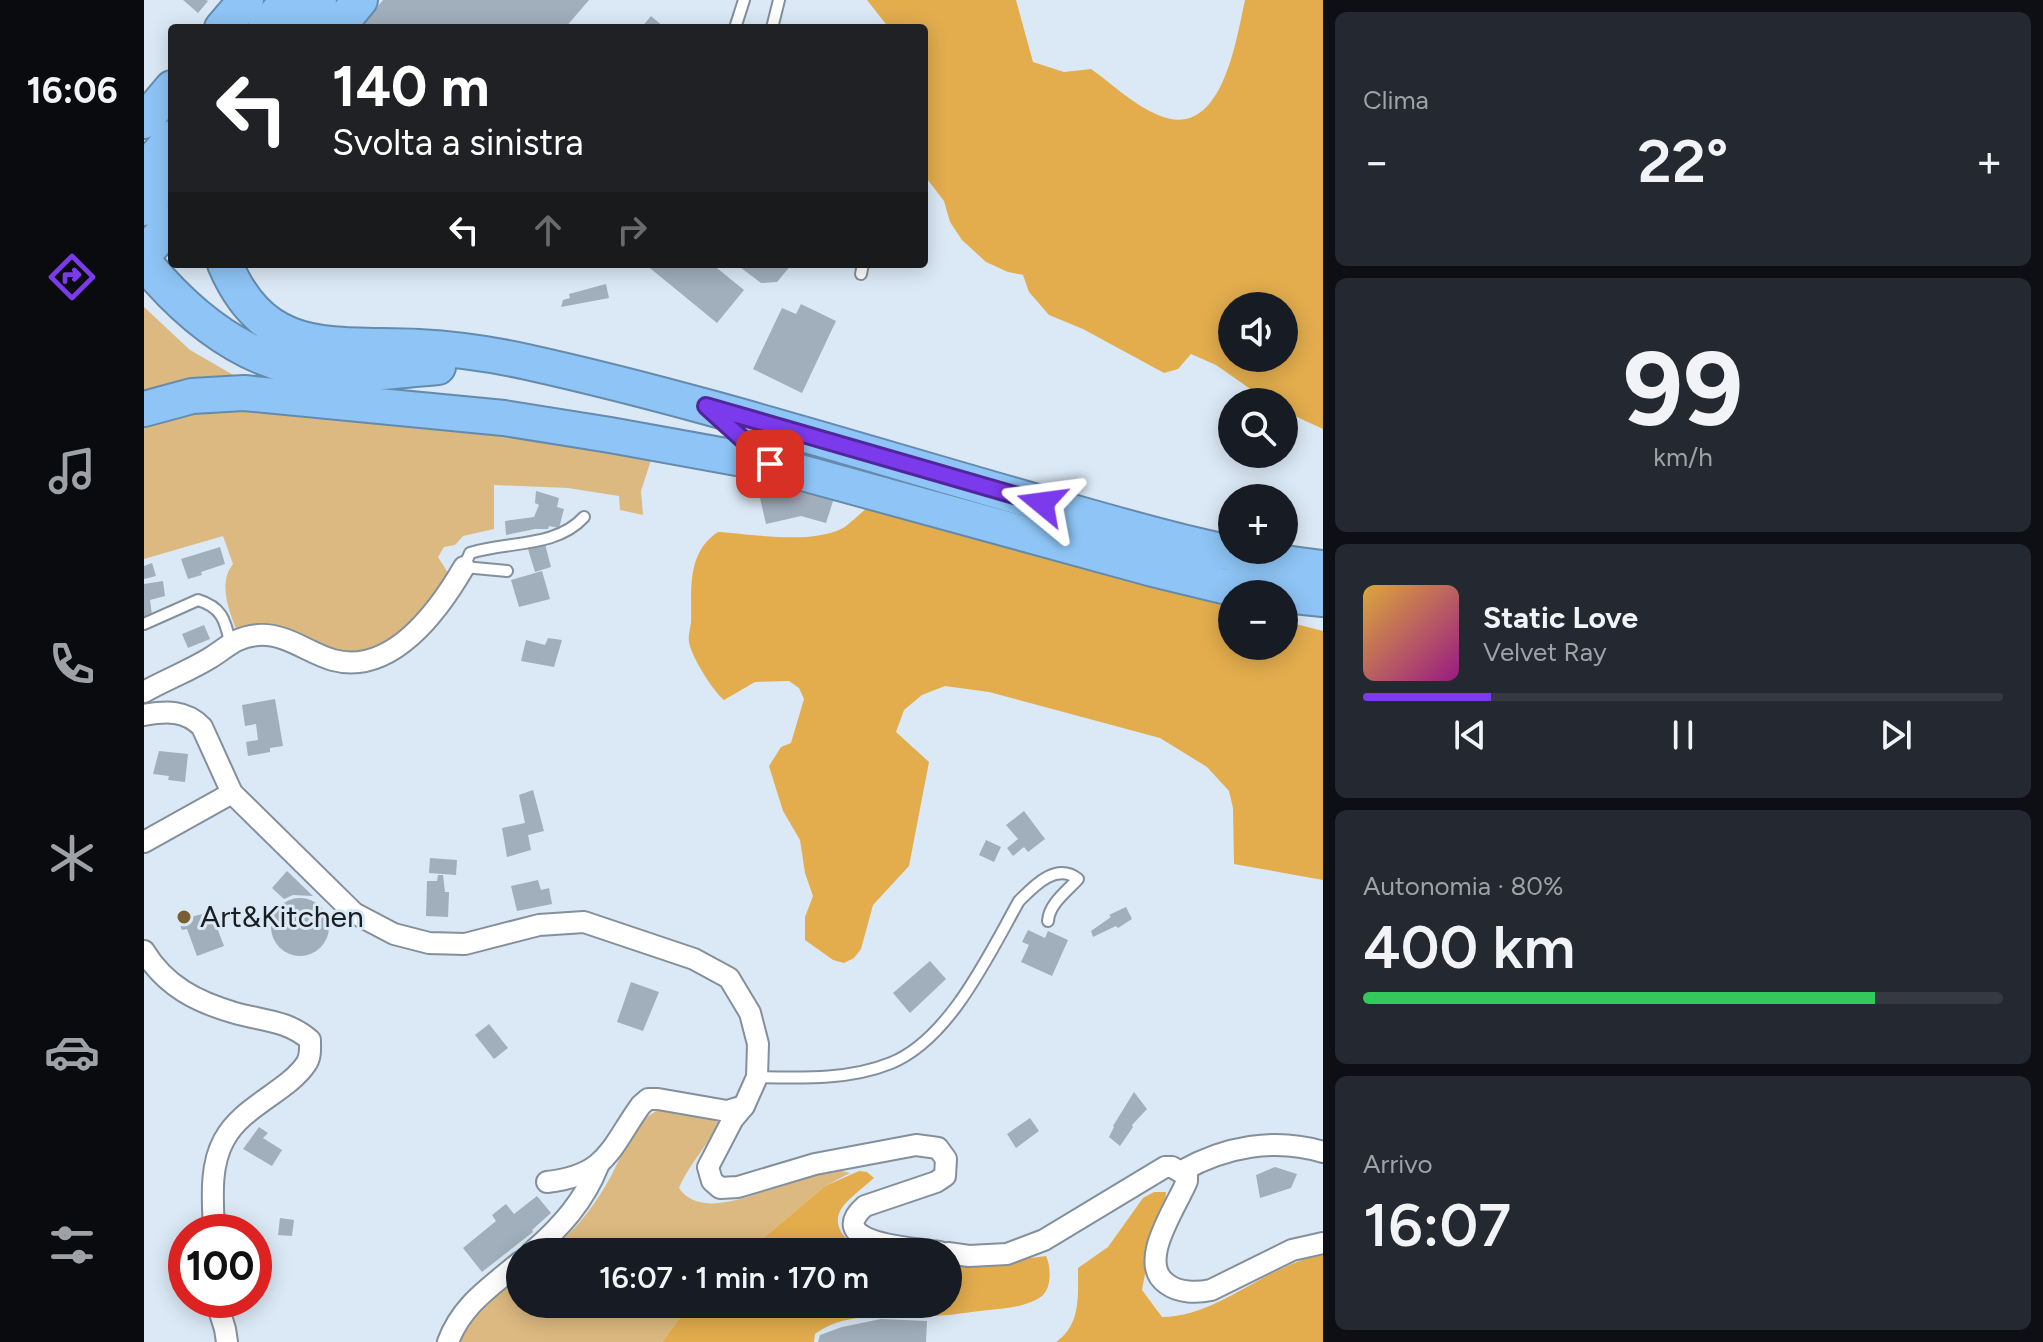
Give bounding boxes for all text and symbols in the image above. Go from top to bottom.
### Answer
text: 140 m [332,53,490,120]
icon: left [200,56,304,160]
text: 16:06 [26,69,118,112]
text: Clima [1363,84,1429,116]
text: Svolta a sinistra [332,121,584,164]
text: 22° [1638,125,1728,197]
text: − [1363,135,1390,188]
text: + [1976,135,2003,188]
icon: left [442,208,486,252]
icon: ahead [526,208,570,252]
icon: right [610,208,654,252]
icon: directions [44,249,100,305]
map controls [1218,292,1298,660]
button: sound [1218,292,1298,372]
text: 99 [1623,326,1743,451]
button: search [1218,388,1298,468]
pin [736,430,804,498]
text: km/h [1653,441,1713,473]
icon: arrive [748,442,792,486]
icon: music [44,443,100,499]
position arrow [1000,461,1084,545]
button: + [1218,484,1298,564]
button: − [1218,580,1298,660]
text: Static Love [1483,599,1638,636]
icon: phone [44,636,100,692]
text: Velvet Ray [1483,636,1607,668]
icon: previous [1448,713,1492,757]
icon: pause [1661,713,1705,757]
icon: next [1874,713,1918,757]
icon: climate [44,830,100,886]
text: Autonomia · 80% [1363,870,1563,902]
place label: Art&Kitchen [200,898,364,935]
marker: Art&Kitchen [175,908,193,926]
text: 400 km [1363,911,1575,983]
icon: car [44,1024,100,1080]
text: Arrivo [1363,1148,1433,1180]
text: 16:07 [1363,1189,1511,1261]
speed limit sign: 100 [168,1214,272,1318]
icon: filters [44,1217,100,1273]
text: 16:07 · 1 min · 170 m [599,1259,869,1296]

